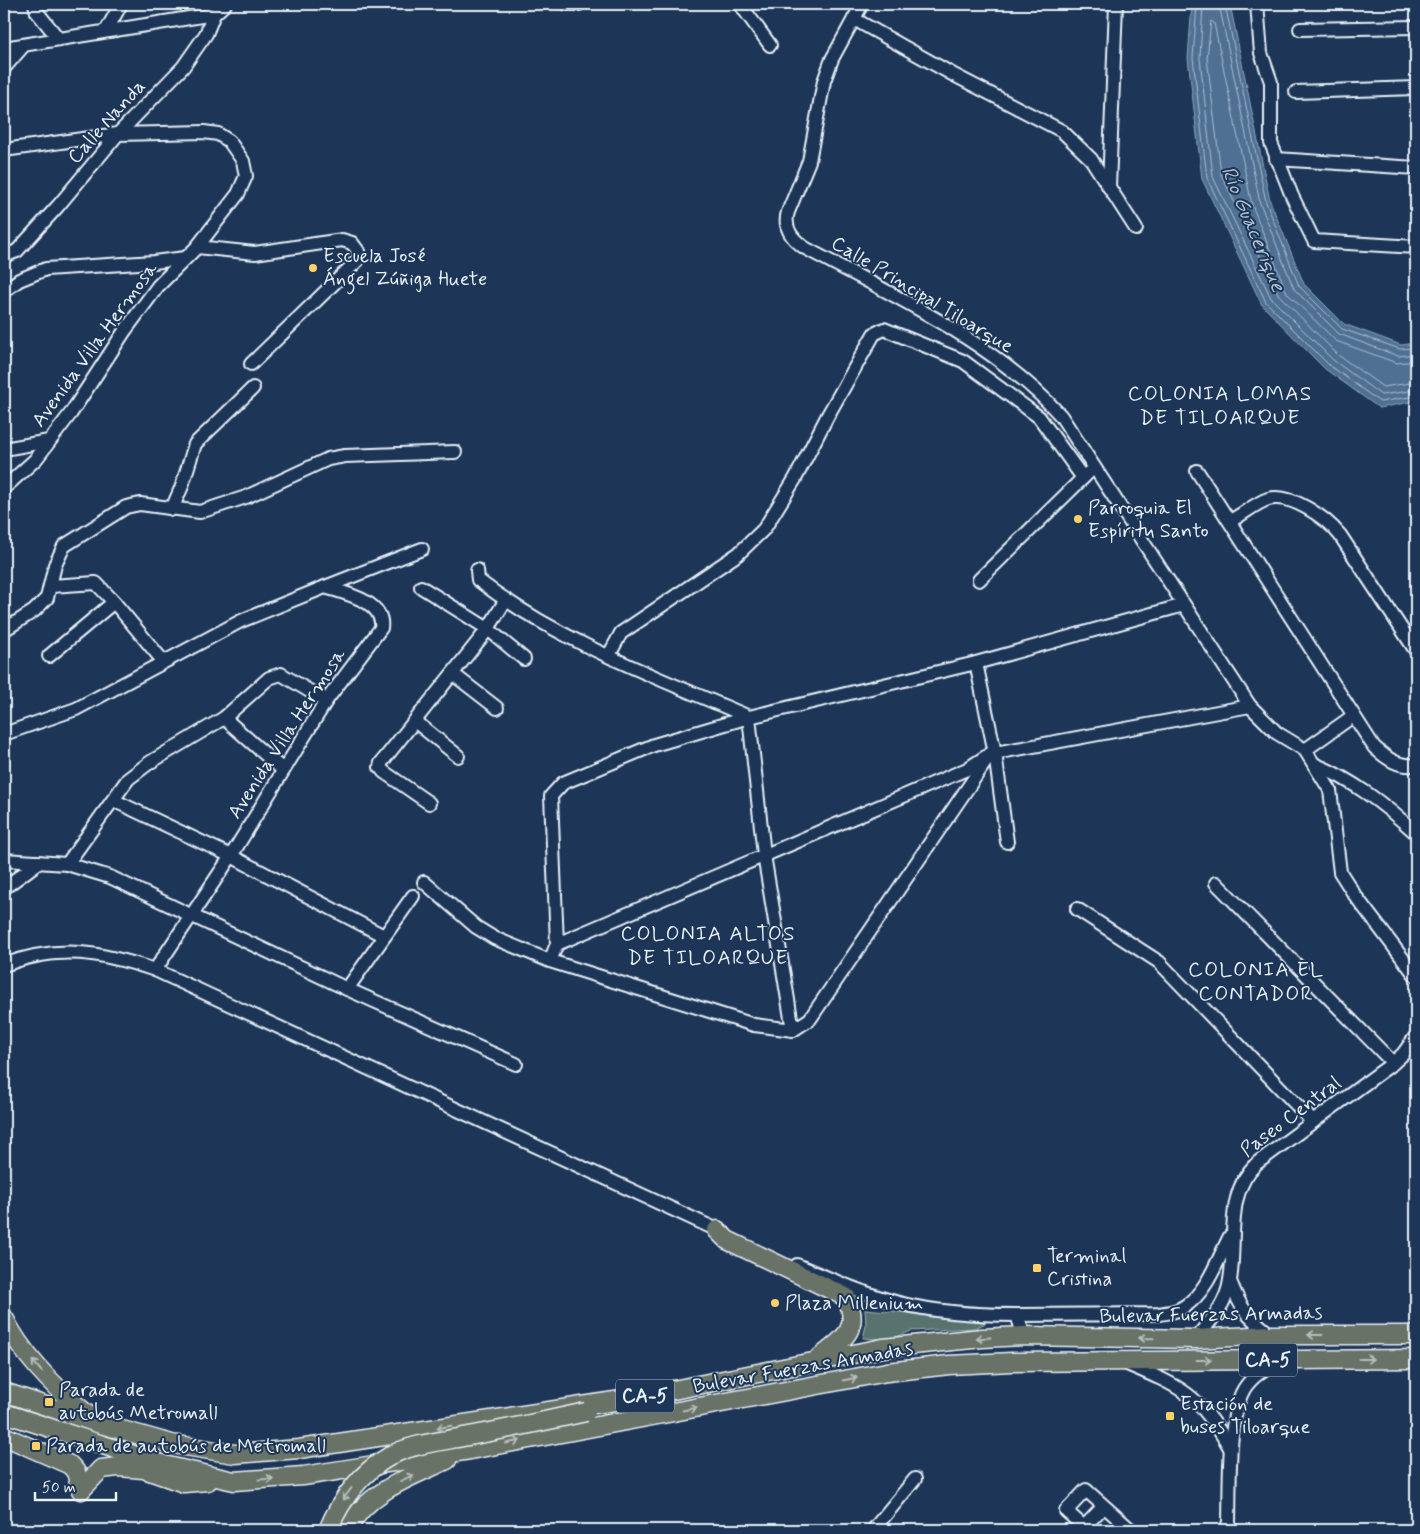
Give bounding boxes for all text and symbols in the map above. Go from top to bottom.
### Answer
street label: Calle Nanda [62,74,152,170]
water label: Río Guacerique [1214,162,1292,297]
street label: Calle Principal Tiloarque [826,230,1018,360]
place label: Escuela José Ángel Zúñiga Huete [323,243,487,295]
street label: Avenida Villa Hermosa [26,256,165,433]
marker: Escuela José Ángel Zúñiga Huete [307,262,319,274]
district label: COLONIA LOMAS DE TILOARQUE [1128,380,1312,432]
place label: Parroquia El Espíritu Santo [1088,495,1209,545]
marker: Parroquia El Espíritu Santo [1072,513,1084,525]
street label: Avenida Villa Hermosa [222,643,353,824]
district label: COLONIA ALTOS DE TILOARQUE [620,920,796,972]
district label: COLONIA EL CONTADOR [1188,956,1324,1008]
street label: Paseo Central [1235,1070,1347,1164]
place label: Terminal Cristina [1047,1243,1126,1293]
marker: Terminal Cristina [1031,1262,1043,1274]
place label: Plaza Millenium [785,1290,923,1317]
marker: Plaza Millenium [769,1297,781,1309]
street label: Bulevar Fuerzas Armadas [1099,1300,1323,1330]
one-way arrow [1307,1330,1324,1340]
one-way arrow [1138,1333,1154,1343]
one-way arrow [976,1334,992,1343]
street label: Bulevar Fuerzas Armadas [691,1335,915,1401]
road number: CA-5 [1239,1344,1297,1376]
one-way arrow [1358,1354,1374,1364]
one-way arrow [1195,1355,1211,1365]
one-way arrow [31,1360,42,1373]
one-way arrow [841,1374,857,1384]
place label: Parada de autobús Metromall [59,1377,217,1427]
road number: CA-5 [616,1380,674,1412]
place label: Estación de buses Tiloarque [1180,1391,1310,1441]
marker: Parada de autobús Metromall [43,1396,55,1408]
one-way arrow [682,1404,698,1413]
marker: Estación de buses Tiloarque [1164,1410,1176,1422]
one-way arrow [436,1423,452,1433]
place label: Parada de autobús de Metromall [46,1433,326,1460]
one-way arrow [505,1437,521,1446]
marker: Parada de autobús de Metromall [30,1440,42,1452]
scale bar [35,1469,116,1501]
one-way arrow [399,1472,414,1482]
one-way arrow [258,1474,274,1483]
text: 50 m [42,1478,76,1498]
one-way arrow [342,1487,353,1500]

